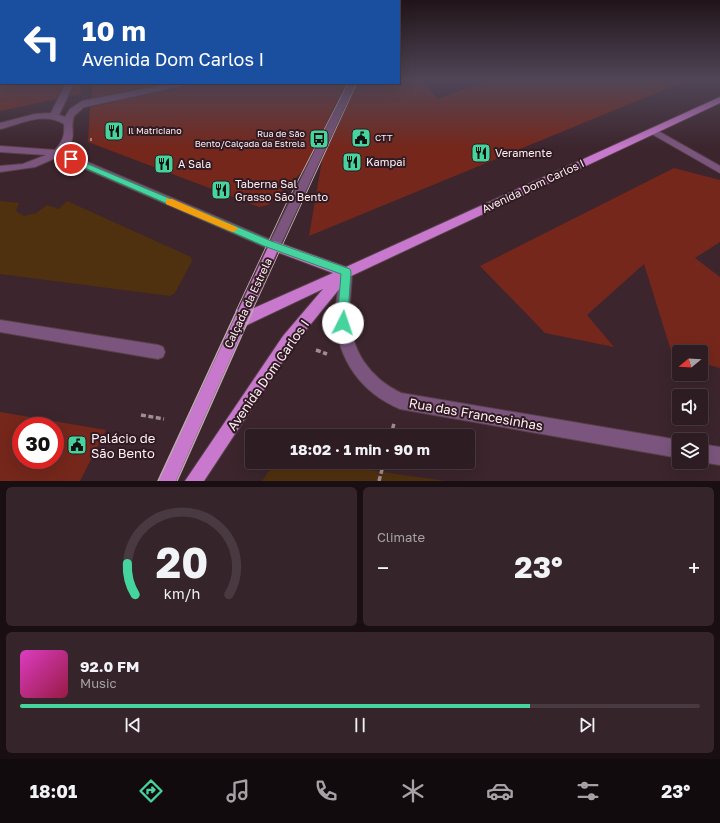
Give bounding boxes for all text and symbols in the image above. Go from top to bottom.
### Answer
text: 10 m [82,14,146,47]
icon: left [16,16,68,68]
text: Avenida Dom Carlos I [82,48,264,70]
restaurant icon: Il Matriciano [103,120,125,142]
place label: Il Matriciano [128,125,182,136]
public building icon: CTT [350,127,372,149]
place label: Rua de São Bento/Calçada da Estrela [195,128,305,149]
bus stop icon: Rua de São Bento/Calçada da Estrela [308,128,330,150]
place label: CTT [375,132,393,143]
pin [54,142,88,176]
restaurant icon: Veramente [470,142,492,164]
place label: Veramente [495,146,552,159]
icon: arrive [60,148,82,170]
restaurant icon: Kampai [341,151,363,173]
restaurant icon: A Sala [153,153,175,175]
place label: Kampai [366,155,405,168]
street label: Avenida Dom Carlos I [480,156,586,215]
place label: A Sala [178,157,211,170]
place label: Taberna Sal Grasso São Bento [235,177,329,203]
restaurant icon: Taberna Sal Grasso São Bento [210,179,232,201]
street label: Calçada da Estrela [221,256,274,350]
position arrow [322,302,364,344]
street label: Avenida Dom Carlos I [224,317,312,433]
north arrow [672,345,708,381]
map controls [672,345,708,469]
button: sound [672,389,708,425]
street label: Rua das Francesinhas [408,394,544,434]
speed limit sign: 30 [12,417,64,469]
place label: Palácio de São Bento [91,430,155,461]
button: layers [672,433,708,469]
public building icon: Palácio de São Bento [66,434,88,456]
text: 18:02 · 1 min · 90 m [290,440,430,458]
text: Climate [377,529,425,545]
text: 20 [155,536,208,586]
text: 23° [514,549,563,585]
text: − [377,554,389,581]
text: + [688,554,700,581]
text: km/h [163,584,200,601]
text: 92.0 FM [80,657,139,675]
text: Music [80,675,117,691]
icon: previous [122,714,144,736]
icon: pause [349,714,371,736]
icon: next [576,714,598,736]
icon: directions [137,777,165,805]
icon: music [224,777,252,805]
icon: phone [312,777,340,805]
icon: climate [399,777,427,805]
icon: car [486,777,514,805]
icon: filters [574,777,602,805]
text: 18:01 [30,780,77,802]
text: 23° [661,780,690,802]

